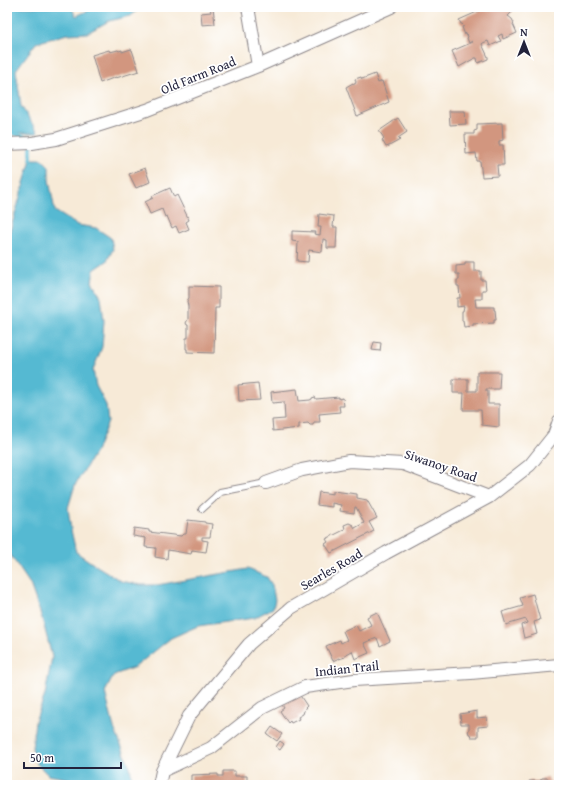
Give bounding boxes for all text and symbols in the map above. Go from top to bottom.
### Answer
north arrow [504,22,544,62]
text: N [520,24,528,40]
street label: Old Farm Road [158,52,239,99]
street label: Siwanoy Road [402,444,480,487]
street label: Searles Road [297,544,366,595]
street label: Indian Trail [314,656,380,681]
scale bar [24,744,121,770]
text: 50 m [30,749,54,766]

